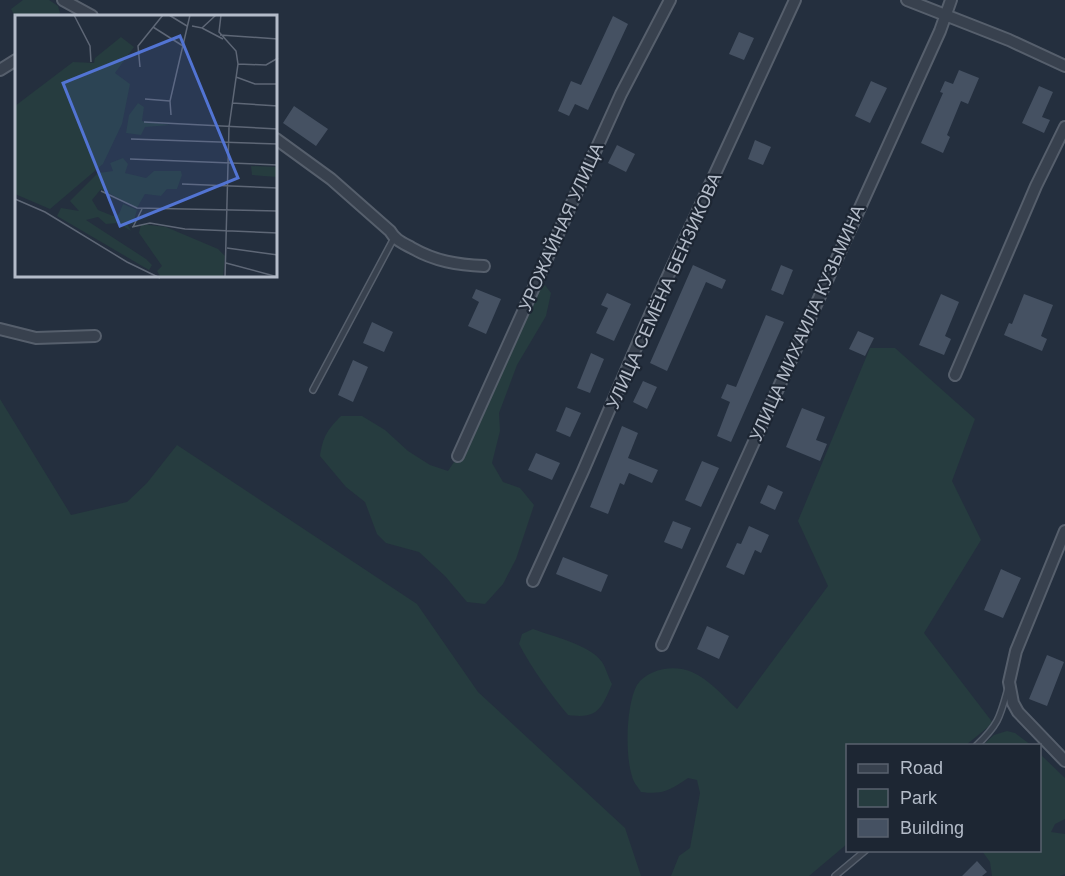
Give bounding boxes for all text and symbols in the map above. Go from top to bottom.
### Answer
inset map [15,15,278,278]
street label: УРОЖАЙНАЯ УЛИЦА [514,139,607,314]
street label: УЛИЦА СЕМЁНА БЕНЗИКОВА [603,170,725,412]
street label: УЛИЦА МИХАИЛА КУЗЬМИНА [746,202,868,444]
legend [846,744,1041,852]
text: Road [900,758,943,778]
text: Park [900,788,938,808]
text: Building [900,818,964,838]

